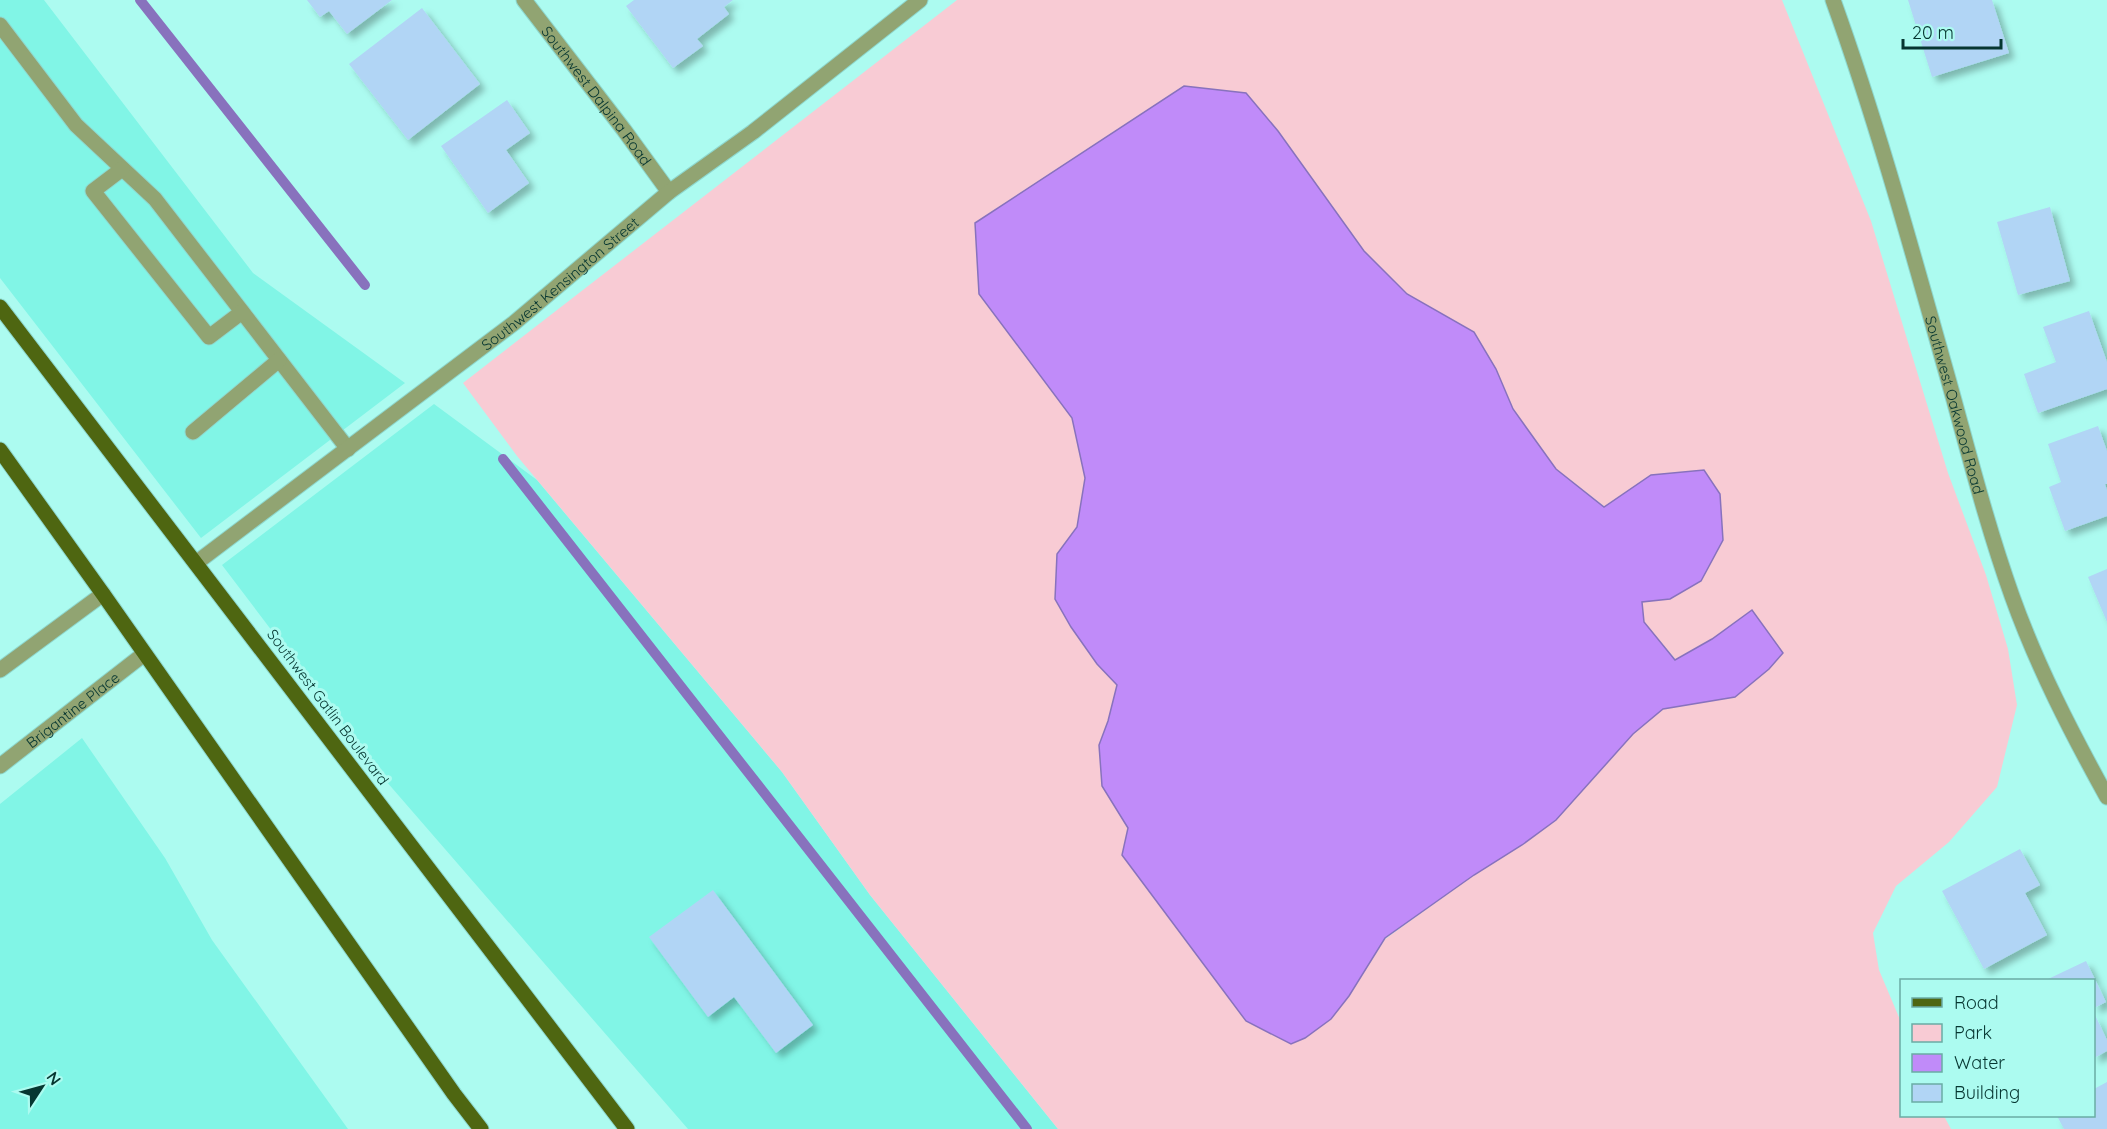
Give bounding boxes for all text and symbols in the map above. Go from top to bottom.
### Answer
scale bar [1903,12,2000,50]
text: 20 m [1912,21,1954,44]
street label: Southwest Dalpina Road [538,22,656,169]
street label: Southwest Kensington Street [477,212,642,354]
street label: Southwest Oakwood Road [1921,314,1989,496]
street label: Southwest Gatlin Boulevard [263,625,393,789]
street label: Brigantine Place [22,667,123,752]
legend [1900,979,2095,1117]
text: Road [1954,991,1999,1014]
text: Park [1954,1021,1992,1044]
text: Water [1954,1051,2005,1074]
north arrow [12,1057,72,1117]
text: N [43,1068,66,1089]
text: Building [1954,1081,2020,1104]

